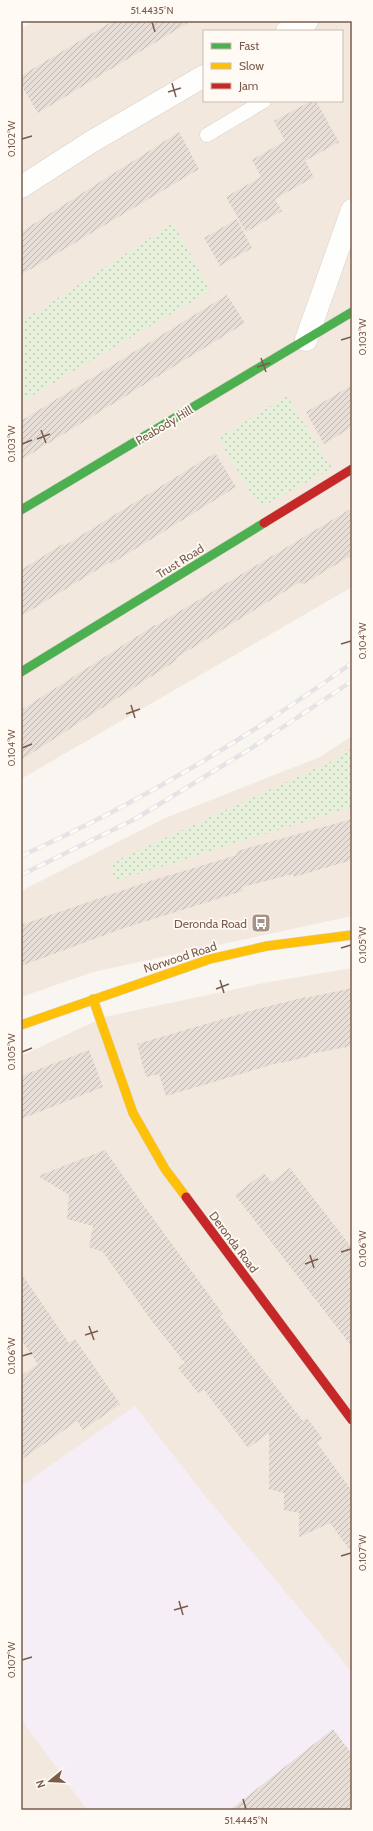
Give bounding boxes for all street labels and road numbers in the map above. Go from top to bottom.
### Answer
street label: Peabody Hill [133,402,195,448]
street label: Trust Road [153,541,207,581]
street label: Norwood Road [142,938,218,976]
street label: Deronda Road [206,1208,262,1276]

